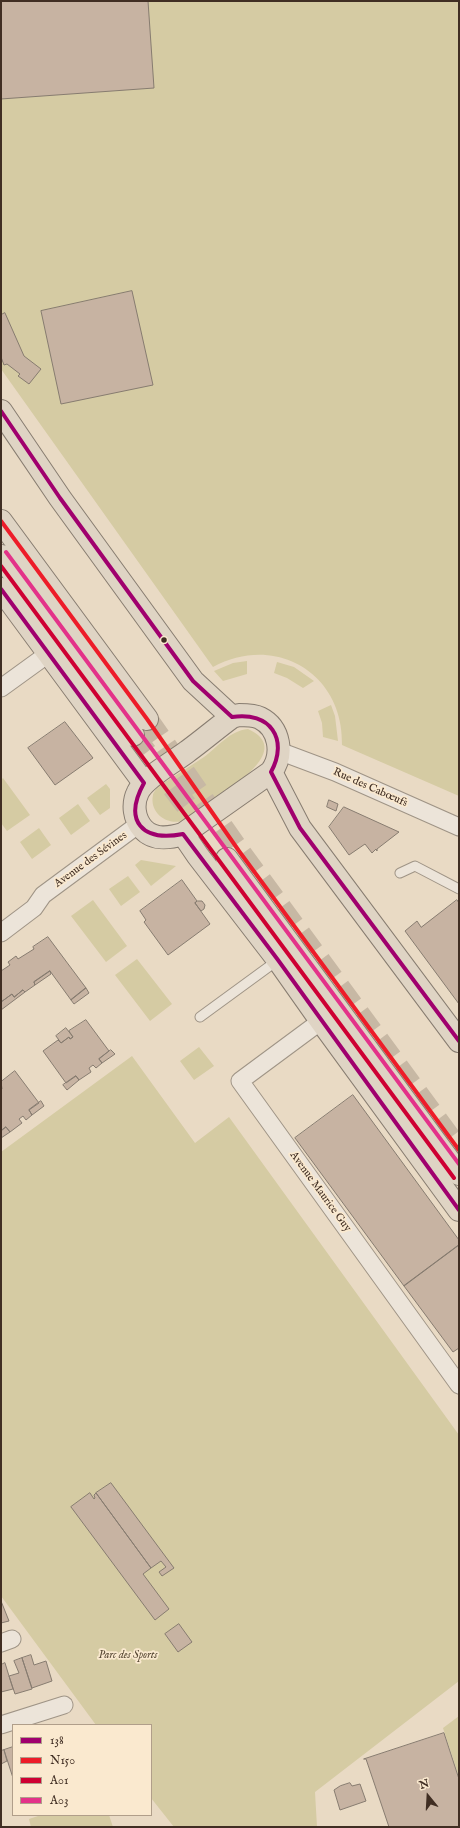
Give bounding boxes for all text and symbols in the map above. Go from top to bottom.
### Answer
unlabelled marker [159,635,169,645]
street label: Rue des Cabœufs [331,766,409,810]
street label: Avenue des Sévines [52,829,130,891]
street label: Avenue Maurice Guy [287,1149,353,1235]
park label: Parc des Sports [98,1649,158,1663]
legend [12,1724,152,1816]
text: 138 [50,1733,64,1748]
text: N150 [50,1753,75,1768]
text: A01 [50,1773,68,1788]
north arrow [408,1776,448,1816]
text: N [418,1776,431,1793]
text: A03 [50,1793,69,1808]

